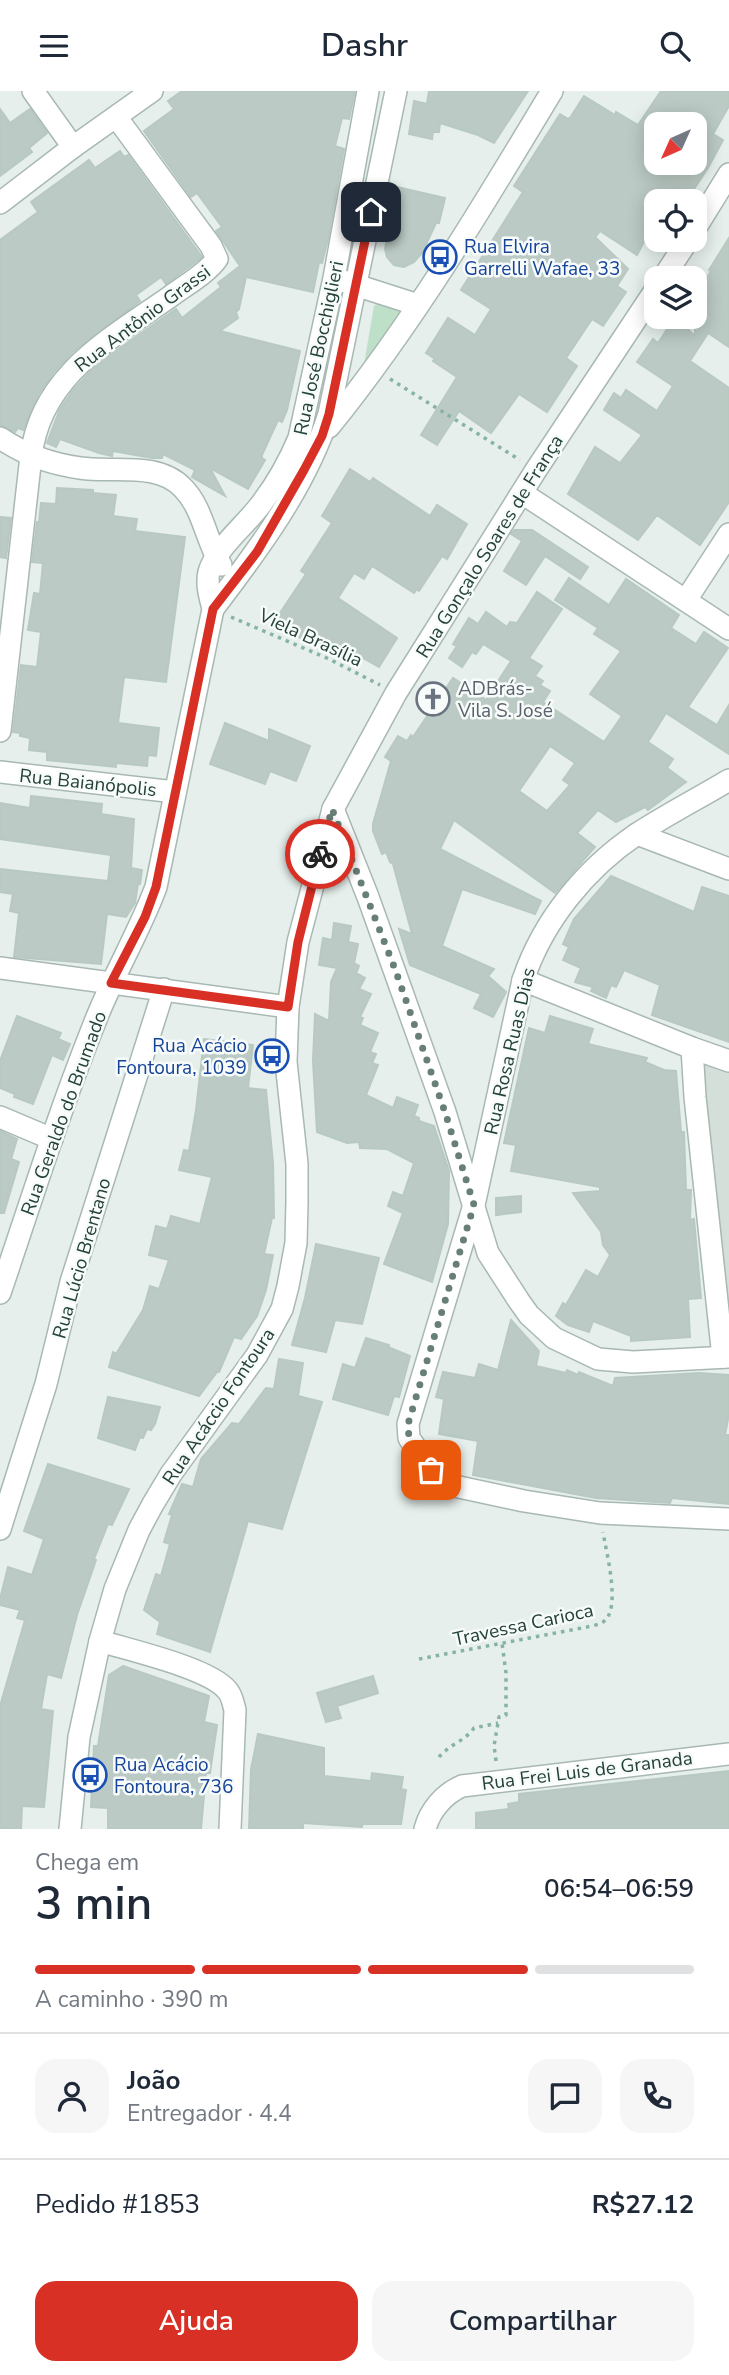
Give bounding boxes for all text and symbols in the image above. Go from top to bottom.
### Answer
text: Dashr [321,24,408,67]
icon: menu [35,27,73,65]
icon: search [656,27,694,65]
north arrow [644,112,707,175]
map controls [644,112,707,329]
pin [341,182,401,242]
button: locate [644,189,707,252]
icon: home [352,193,390,231]
place label: Rua Elvira Garrelli Wafae, 33 [464,234,620,282]
bus stop icon: Rua Elvira Garrelli Wafae, 33 [421,238,459,276]
street label: Rua Antônio Grassi [69,259,216,379]
street label: Rua José Bocchiglieri [288,259,350,438]
button: layers [644,266,707,329]
street label: Rua Gonçalo Soares de França [410,430,570,663]
street label: Viela Brasília [254,602,367,673]
place label: ADBrás- Vila S. José [457,676,553,724]
church icon: ADBrás- Vila S. José [414,680,452,718]
street label: Rua Baianópolis [18,763,158,803]
courier [285,819,355,889]
icon: bike [301,835,339,873]
street label: Rua Rosa Ruas Dias [478,965,542,1137]
street label: Rua Geraldo do Brumado [15,1007,113,1219]
place label: Rua Acácio Fontoura, 1039 [116,1033,247,1081]
bus stop icon: Rua Acácio Fontoura, 1039 [253,1037,291,1075]
street label: Rua Lúcio Brentano [47,1175,117,1342]
street label: Rua Acáccio Fontoura [157,1323,281,1490]
pin [401,1440,461,1500]
icon: bag [412,1451,450,1489]
street label: Travessa Carioca [451,1597,596,1653]
street label: Rua Frei Luis de Granada [480,1745,694,1797]
place label: Rua Acácio Fontoura, 736 [114,1752,233,1800]
bus stop icon: Rua Acácio Fontoura, 736 [71,1756,109,1794]
text: Chega em [35,1847,139,1878]
text: 06:54–06:59 [544,1871,694,1906]
text: 3 min [35,1872,152,1935]
text: A caminho · 390 m [35,1984,228,2015]
button: person [35,2059,109,2133]
button: chat [528,2059,602,2133]
button: phone [620,2059,694,2133]
text: João [127,2063,180,2098]
text: Entregador · 4.4 [127,2098,292,2129]
text: Pedido #1853 [35,2187,200,2222]
text: R$27.12 [592,2187,694,2222]
button: Ajuda [35,2281,358,2361]
button: Compartilhar [372,2281,694,2361]

